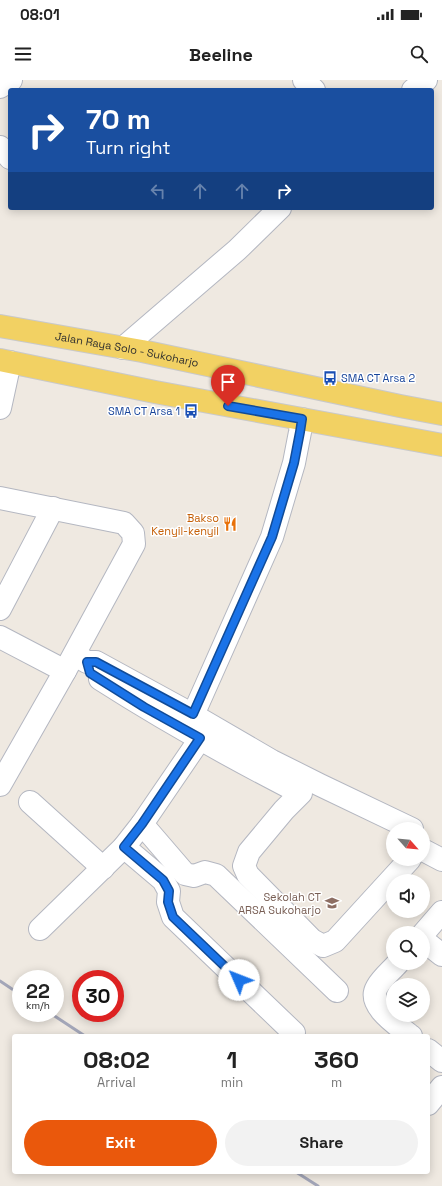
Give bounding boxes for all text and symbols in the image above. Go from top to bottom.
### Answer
text: 08:01 [20,5,60,24]
icon: menu [12,43,34,65]
text: Beeline [189,43,253,66]
icon: search [408,43,430,65]
text: 70 m [86,101,151,137]
icon: right [20,104,72,156]
text: Turn right [86,136,170,159]
icon: left [147,180,169,202]
icon: ahead [189,180,211,202]
icon: ahead [231,180,253,202]
icon: right [273,180,295,202]
street label: Jalan Raya Solo - Sukoharjo [54,329,200,370]
pin [211,365,245,406]
bus stop icon: SMA CT Arsa 2 [322,370,338,386]
icon: arrive [217,371,239,393]
place label: SMA CT Arsa 2 [341,371,415,385]
bus stop icon: SMA CT Arsa 1 [183,403,199,419]
place label: SMA CT Arsa 1 [108,404,180,418]
place label: Bakso Kenyil-kenyil [151,511,219,538]
restaurant icon: Bakso Kenyil-kenyil [222,516,238,532]
north arrow [386,822,430,866]
map controls [386,822,430,1022]
button: sound [386,874,430,918]
place label: Sekolah CT ARSA Sukoharjo [238,890,322,917]
school or university icon: Sekolah CT ARSA Sukoharjo [324,895,340,911]
button: search [386,926,430,970]
position arrow [218,959,260,1001]
speed limit sign: 30 [72,970,124,1022]
text: 22 [26,978,50,1004]
button: layers [386,978,430,1022]
text: km/h [26,999,50,1012]
text: 08:02 [83,1044,150,1075]
text: 1 [227,1044,237,1075]
text: 360 [314,1044,359,1075]
text: Arrival [97,1074,136,1091]
text: min [221,1074,243,1091]
text: m [331,1074,342,1091]
button: Exit [24,1120,217,1166]
button: Share [225,1120,418,1166]

